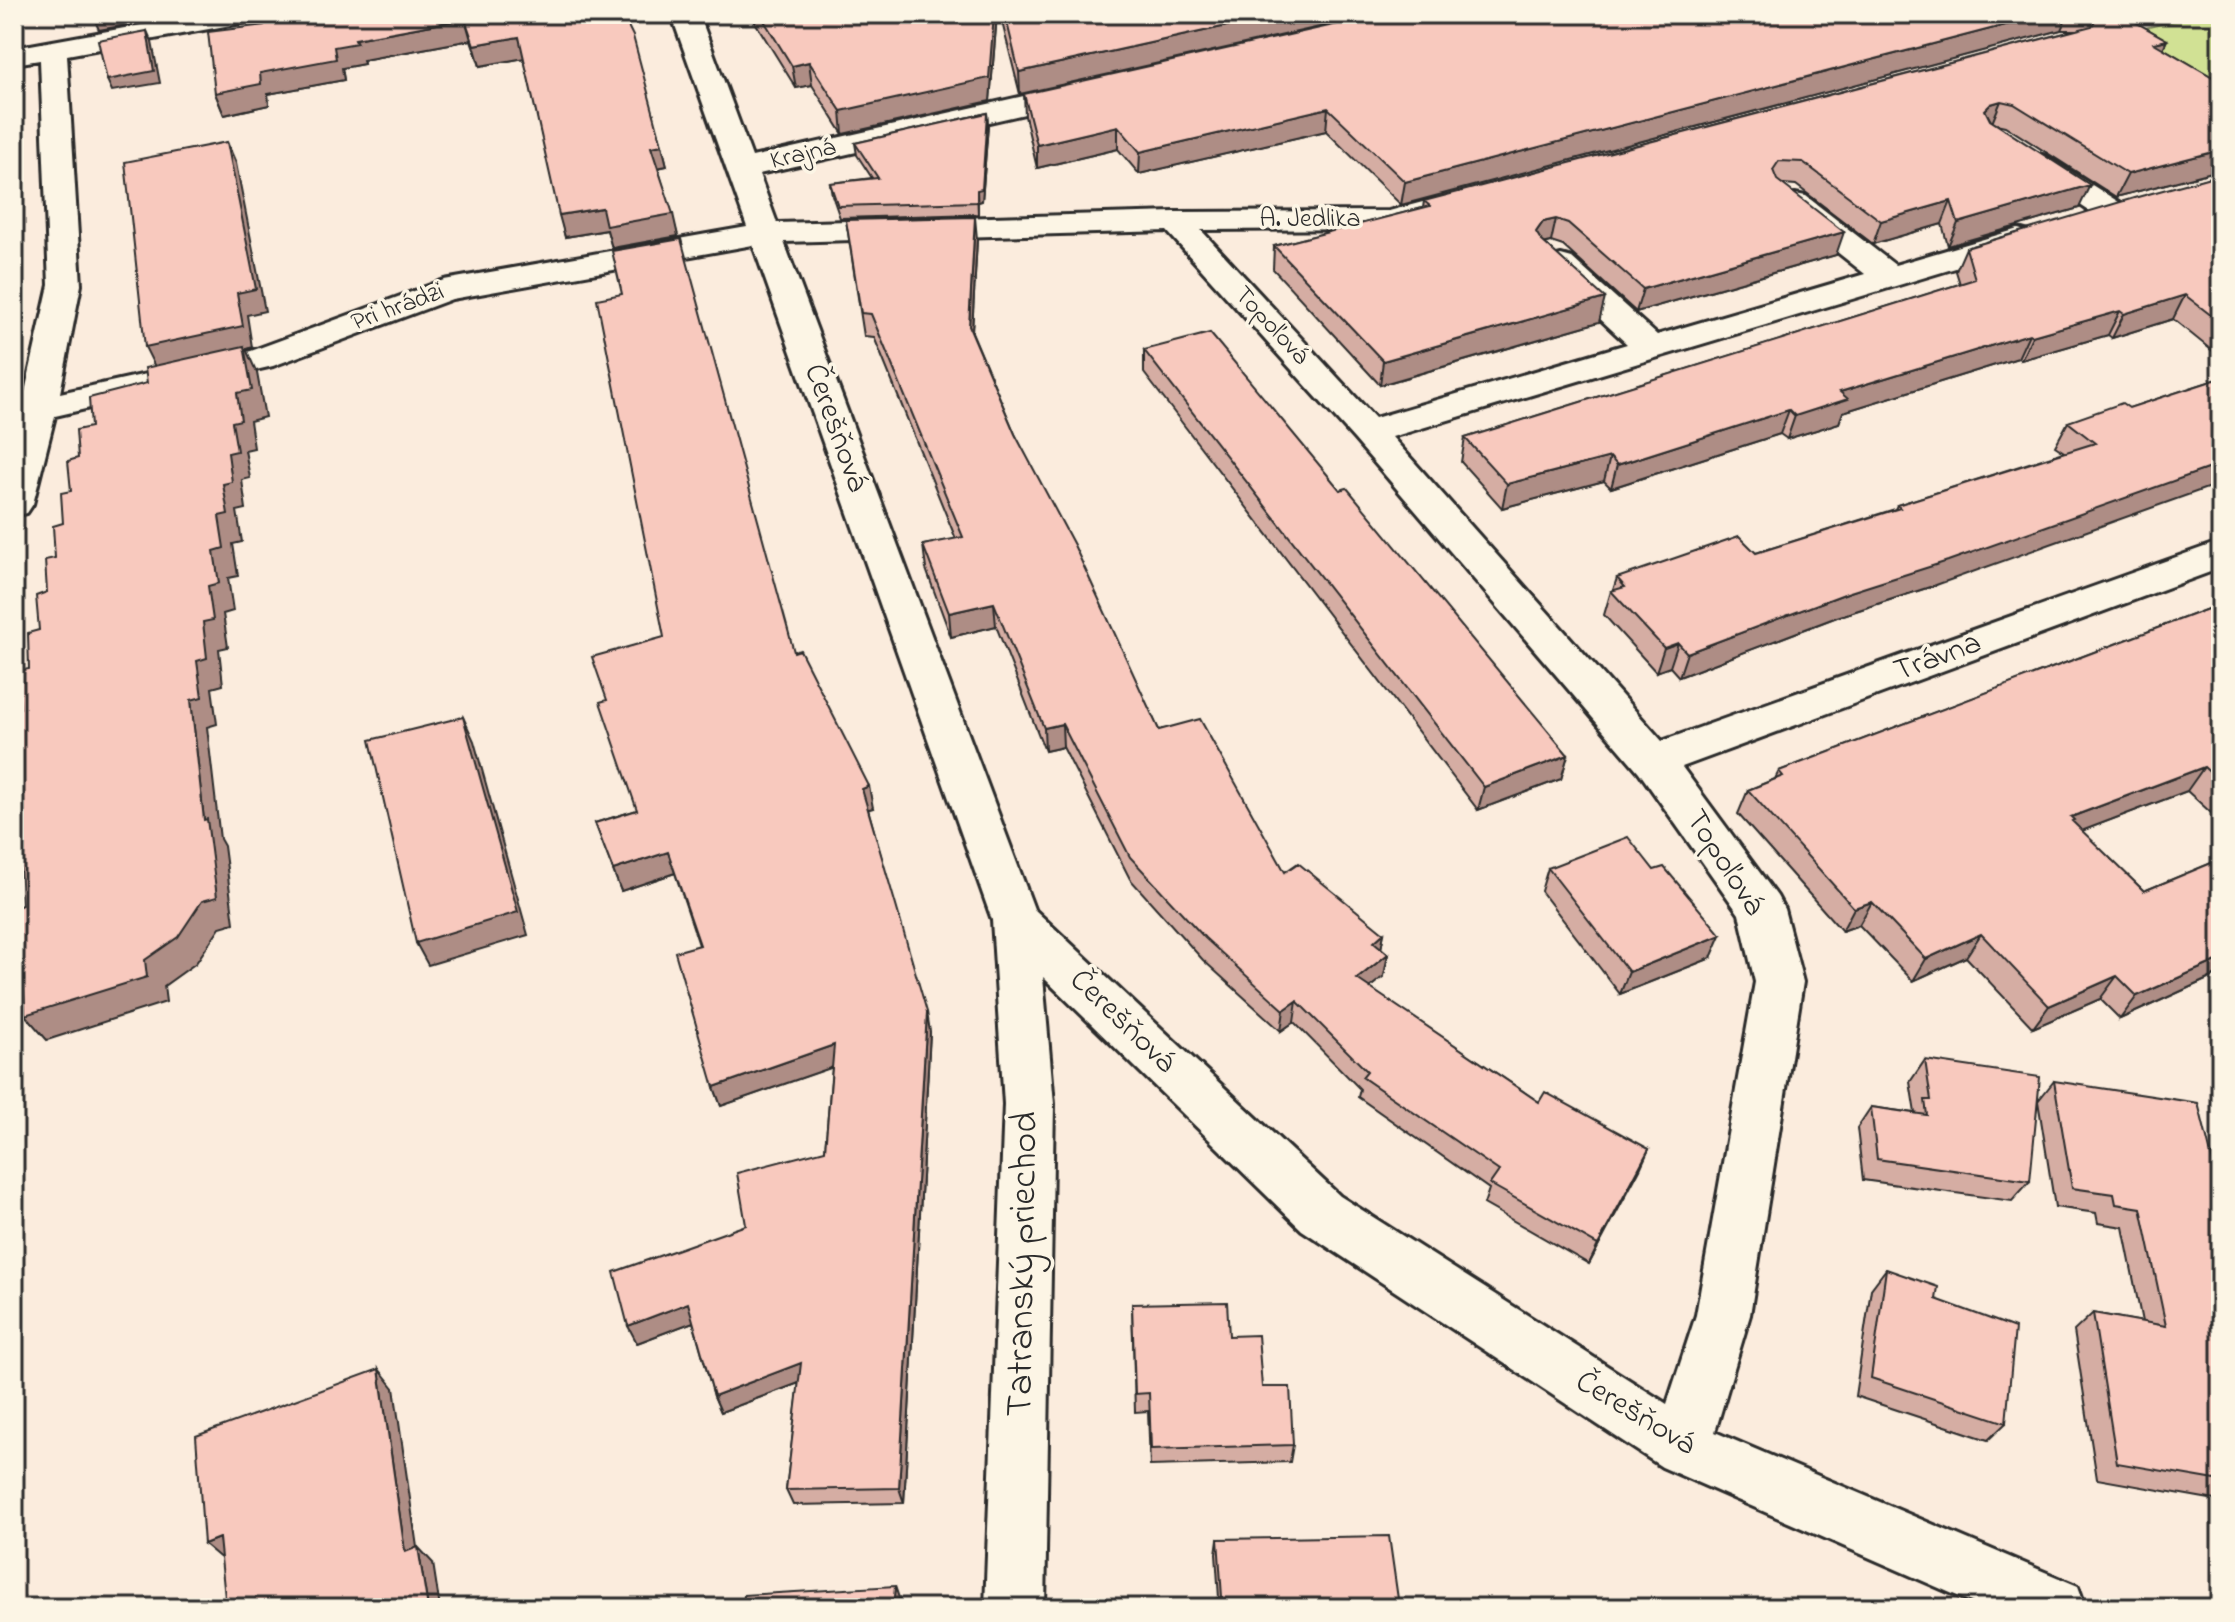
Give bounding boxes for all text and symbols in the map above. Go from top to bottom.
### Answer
street label: Krajná [767,129,839,181]
street label: A. Jedlika [1259,201,1361,239]
street label: Pri hrádzi [346,274,450,342]
street label: Topoľová [1224,278,1318,374]
street label: Čerešňová [790,357,880,499]
street label: Trávna [1888,621,1988,695]
street label: Topoľová [1672,801,1776,925]
street label: Čerešňová [1058,959,1186,1085]
street label: Tatranský priechod [993,1111,1055,1417]
street label: Čerešňová [1566,1359,1704,1469]

